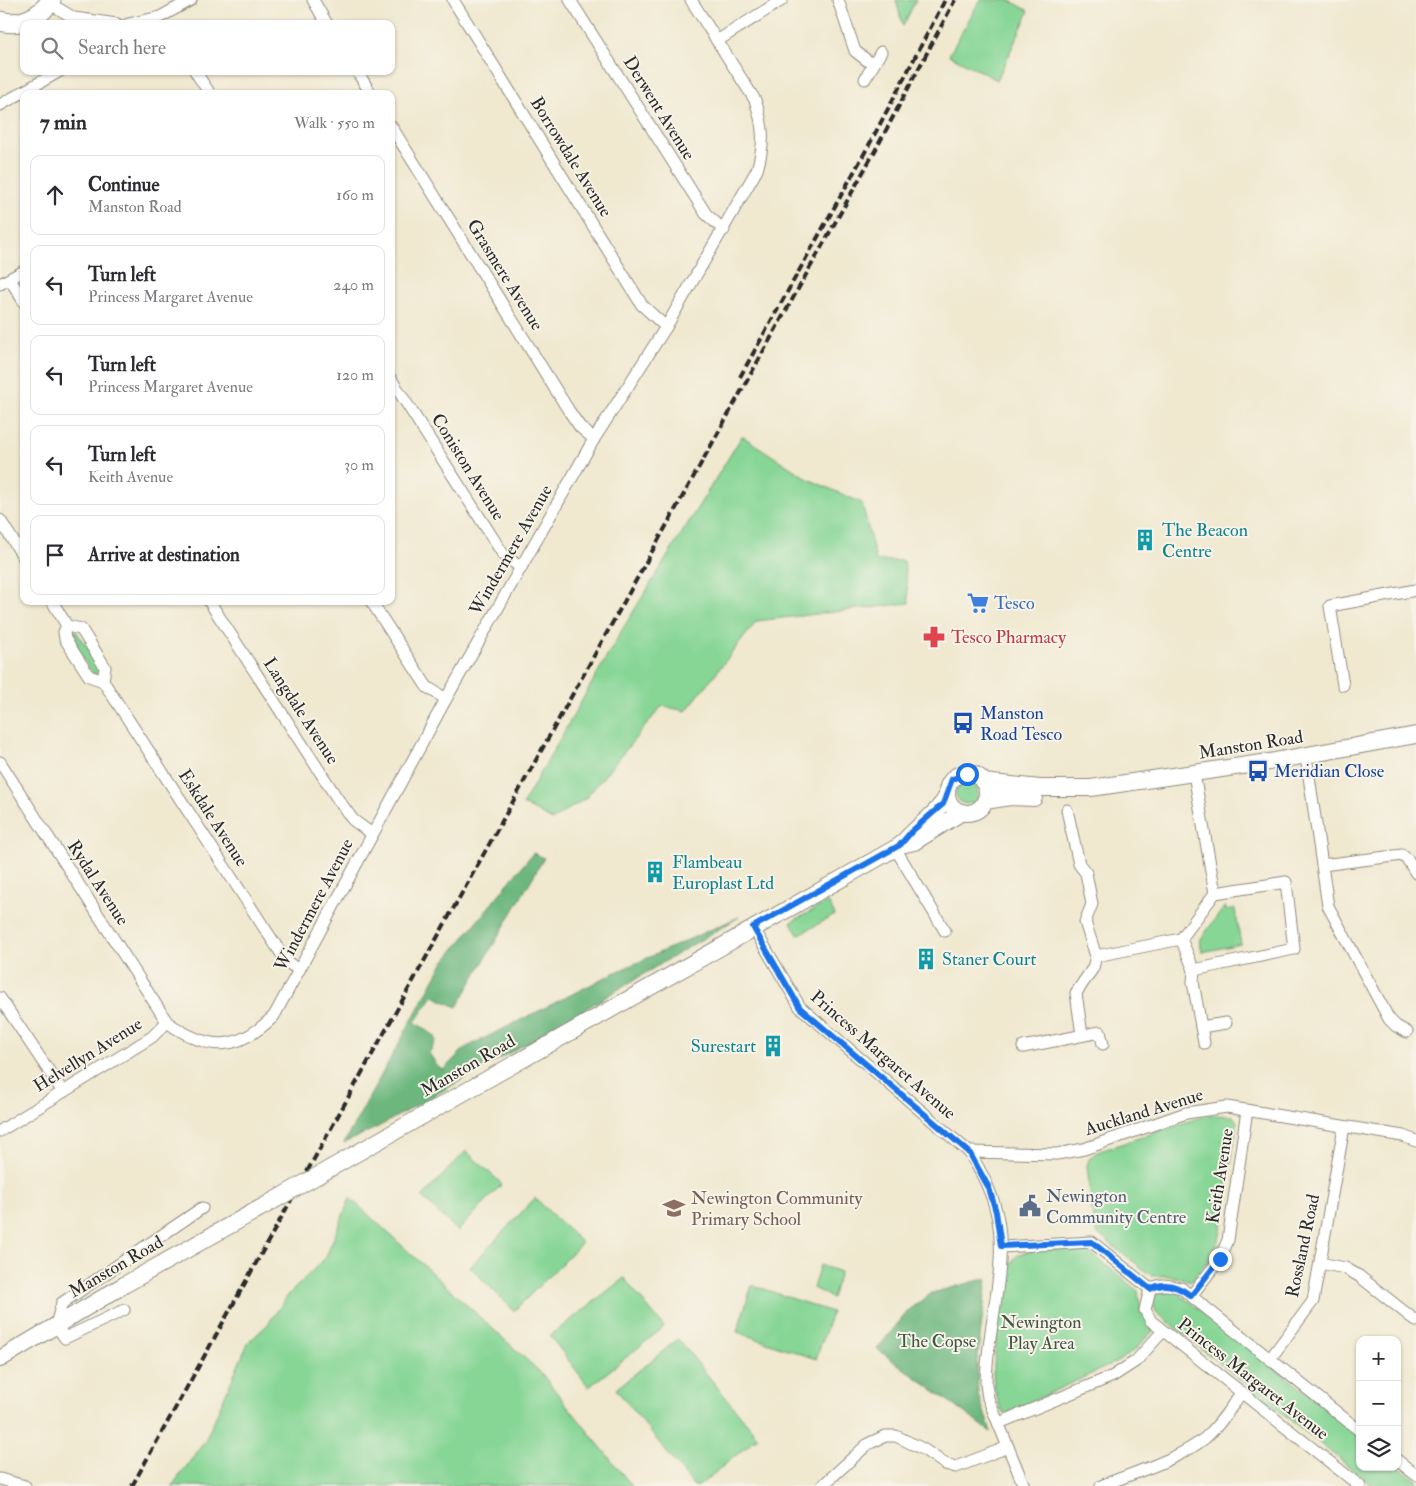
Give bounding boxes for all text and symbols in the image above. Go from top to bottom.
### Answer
search box [20,20,395,75]
icon: search [38,34,66,62]
text: Search here [78,36,166,60]
street label: Derwent Avenue [618,52,700,165]
street label: Borrowdale Avenue [525,93,617,222]
text: 7 min [40,109,87,136]
text: Walk · 550 m [294,113,375,133]
text: Continue [88,173,159,197]
icon: ahead [41,181,69,209]
text: 160 m [336,185,374,205]
text: Manston Road [88,197,182,217]
street label: Grasmere Avenue [462,215,549,335]
text: Turn left [88,263,156,287]
icon: left [41,271,69,299]
text: 240 m [333,275,374,295]
text: Princess Margaret Avenue [88,287,253,307]
text: Turn left [88,353,156,377]
icon: left [41,361,69,389]
text: 120 m [336,365,374,385]
text: Princess Margaret Avenue [88,377,253,397]
street label: Coniston Avenue [426,409,510,525]
text: Turn left [88,443,156,467]
icon: left [41,451,69,479]
text: 30 m [344,455,374,475]
text: Keith Avenue [88,467,173,487]
street label: Windermere Avenue [464,480,558,620]
place label: The Beacon Centre [1162,519,1248,563]
building icon: The Beacon Centre [1132,527,1158,553]
icon: arrive [41,541,69,569]
text: Arrive at destination [88,543,240,567]
supermarket icon: Tesco [965,590,991,616]
place label: Tesco [994,592,1035,615]
pharmacy icon: Tesco Pharmacy [921,624,947,650]
place label: Tesco Pharmacy [951,626,1067,649]
street label: Langdale Avenue [258,653,344,769]
place label: Manston Road Tesco [980,702,1062,746]
bus stop icon: Manston Road Tesco [950,710,976,736]
street label: Manston Road [1197,725,1305,765]
bus stop icon: Meridian Close [1245,758,1271,784]
place label: Meridian Close [1274,760,1385,783]
route start [956,763,979,786]
street label: Eskdale Avenue [173,765,253,871]
street label: Windermere Avenue [269,834,359,976]
street label: Rydal Avenue [62,836,134,930]
place label: Flambeau Europlast Ltd [672,851,774,895]
building icon: Flambeau Europlast Ltd [642,859,668,885]
building icon: Staner Court [913,946,939,972]
place label: Staner Court [942,948,1036,971]
street label: Princess Margaret Avenue [805,985,961,1125]
street label: Helvellyn Avenue [29,1012,147,1098]
street label: Manston Road [417,1030,519,1102]
building icon: Surestart [760,1033,786,1059]
place label: Surestart [691,1035,756,1058]
street label: Auckland Avenue [1081,1083,1206,1141]
street label: Keith Avenue [1201,1126,1239,1225]
place label: Newington Community Centre [1046,1185,1187,1229]
place label: Newington Community Primary School [691,1187,864,1231]
street label: Rossland Road [1281,1192,1325,1300]
public building icon: Newington Community Centre [1017,1193,1043,1219]
school or university icon: Newington Community Primary School [661,1195,687,1221]
street label: Manston Road [65,1231,167,1303]
route end [1209,1248,1232,1271]
park label: Newington Play Area [1001,1311,1082,1355]
street label: Princess Margaret Avenue [1173,1313,1334,1445]
park label: The Copse [898,1330,977,1353]
map controls [1356,1336,1401,1471]
button: + [1356,1336,1401,1381]
button: − [1356,1381,1401,1426]
button: layers [1356,1426,1401,1471]

